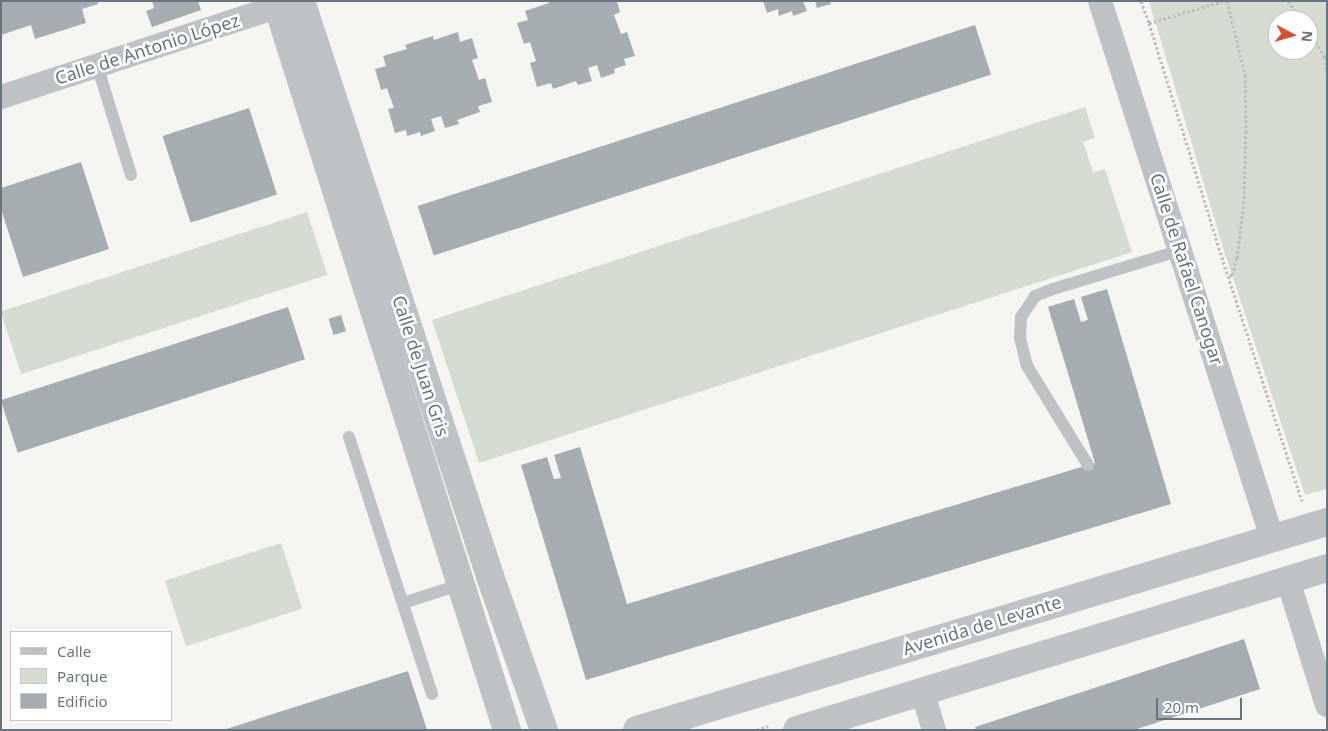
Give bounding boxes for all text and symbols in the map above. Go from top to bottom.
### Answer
street label: Calle de Antonio López [52,9,242,89]
north arrow [1268,10,1318,60]
text: N [1297,30,1317,43]
street label: Calle de Rafael Canogar [1146,170,1228,368]
street label: Calle de Juan Gris [388,293,454,439]
street label: Avenida de Levante [900,591,1064,659]
legend [10,631,172,721]
text: Calle [57,641,91,661]
text: Parque [57,666,107,686]
scale bar [1158,688,1244,720]
text: Edificio [57,691,108,711]
text: 20 m [1164,697,1199,717]

